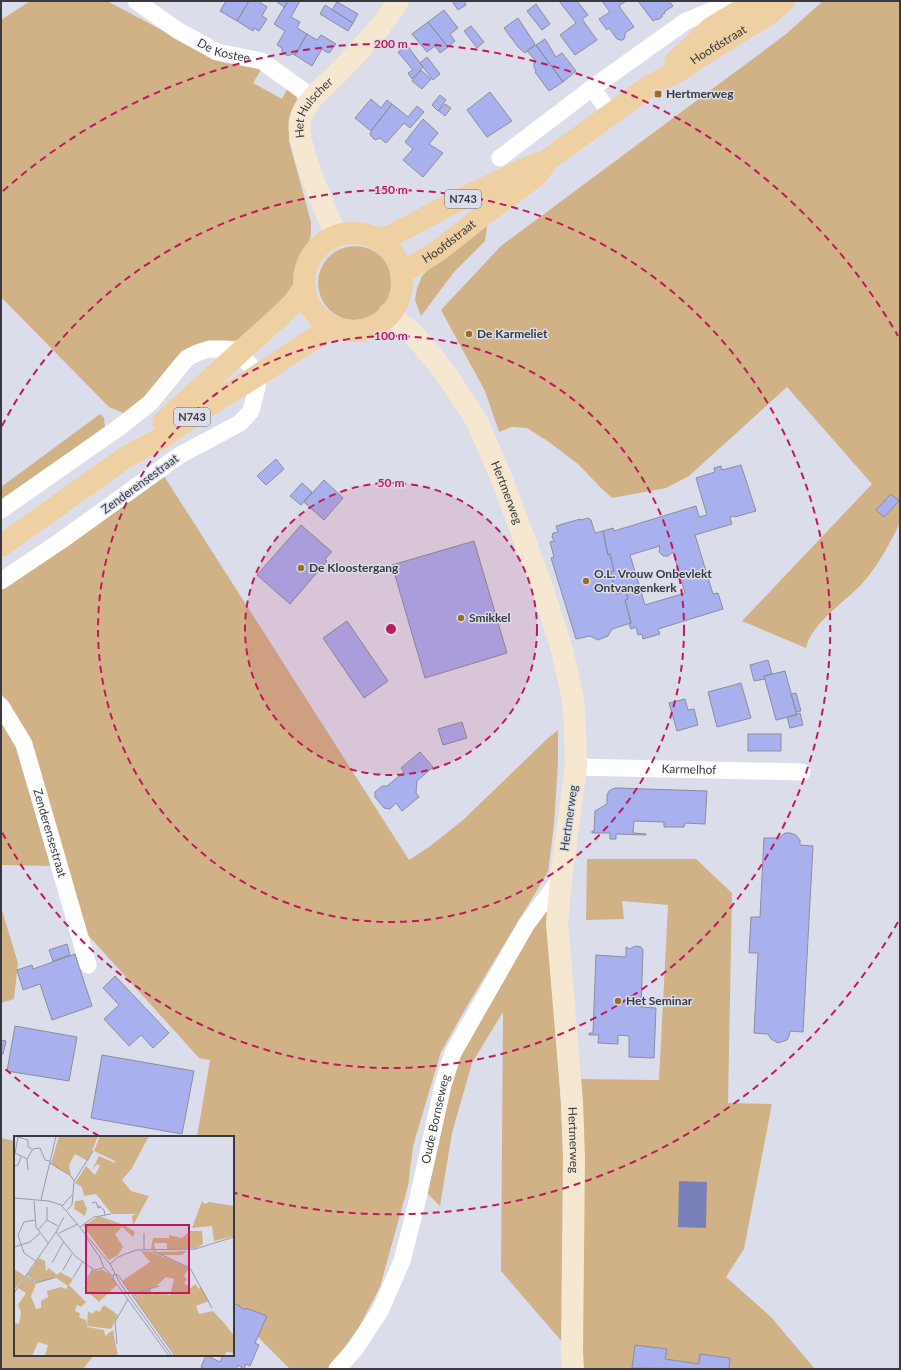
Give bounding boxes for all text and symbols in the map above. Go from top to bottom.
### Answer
street label: Hoofdstraat [687,21,750,67]
street label: De Kostee [195,35,252,65]
text: 200 m [374,36,408,51]
street label: Het Hulscher [291,73,336,139]
place label: Hertmerweg [666,86,734,101]
marker: Hertmerweg [653,89,663,99]
text: 150 m [374,182,408,197]
road number: N743 [445,190,481,208]
street label: Hoofdstraat [419,216,479,266]
place label: De Karmeliet [477,326,548,341]
text: 100 m [374,328,408,343]
marker: De Karmeliet [464,329,474,339]
road number: N743 [174,408,210,426]
street label: Zenderensestraat [98,450,182,517]
street label: Hertmerweg [488,459,526,526]
text: 50 m [378,475,404,490]
place label: De Kloostergang [309,560,399,575]
marker: De Kloostergang [296,563,306,573]
place label: O.L. Vrouw Onbevlekt Ontvangenkerk [594,566,712,595]
marker: O.L. Vrouw Onbevlekt Ontvangenkerk [581,576,591,586]
place label: Smikkel [469,610,510,625]
marker: Smikkel [456,613,466,623]
centre of rings [384,622,398,636]
street label: Karmelhof [661,761,717,777]
street label: Hertmerweg [556,784,581,852]
street label: Zenderensestraat [30,787,70,880]
place label: Het Seminar [626,993,693,1008]
marker: Het Seminar [613,996,623,1006]
street label: Oude Bornseweg [418,1072,453,1165]
street label: Hertmerweg [565,1106,582,1173]
inset map [14,1136,234,1356]

